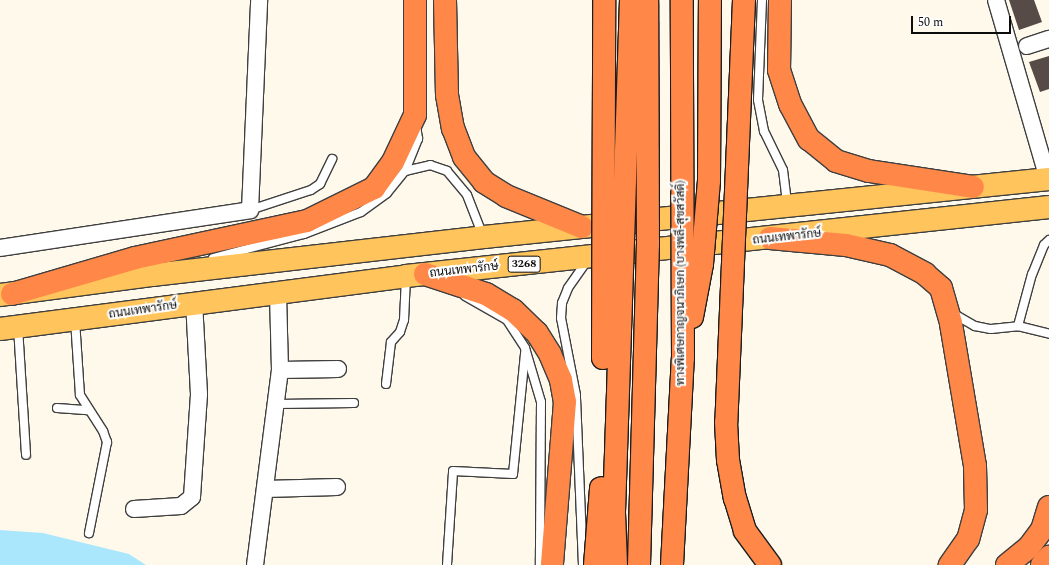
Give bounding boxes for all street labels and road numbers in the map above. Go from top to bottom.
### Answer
street label: ทางพิเศษกาญจนาภิเษก (บางพลี-สุขสวัสดิ์) [674,180,688,386]
street label: ถนนเทพารักษ์ [752,226,822,248]
road number: 3268 [507,255,541,273]
street label: ถนนเทพารักษ์ [429,259,499,281]
street label: ถนนเทพารักษ์ [108,298,178,322]

